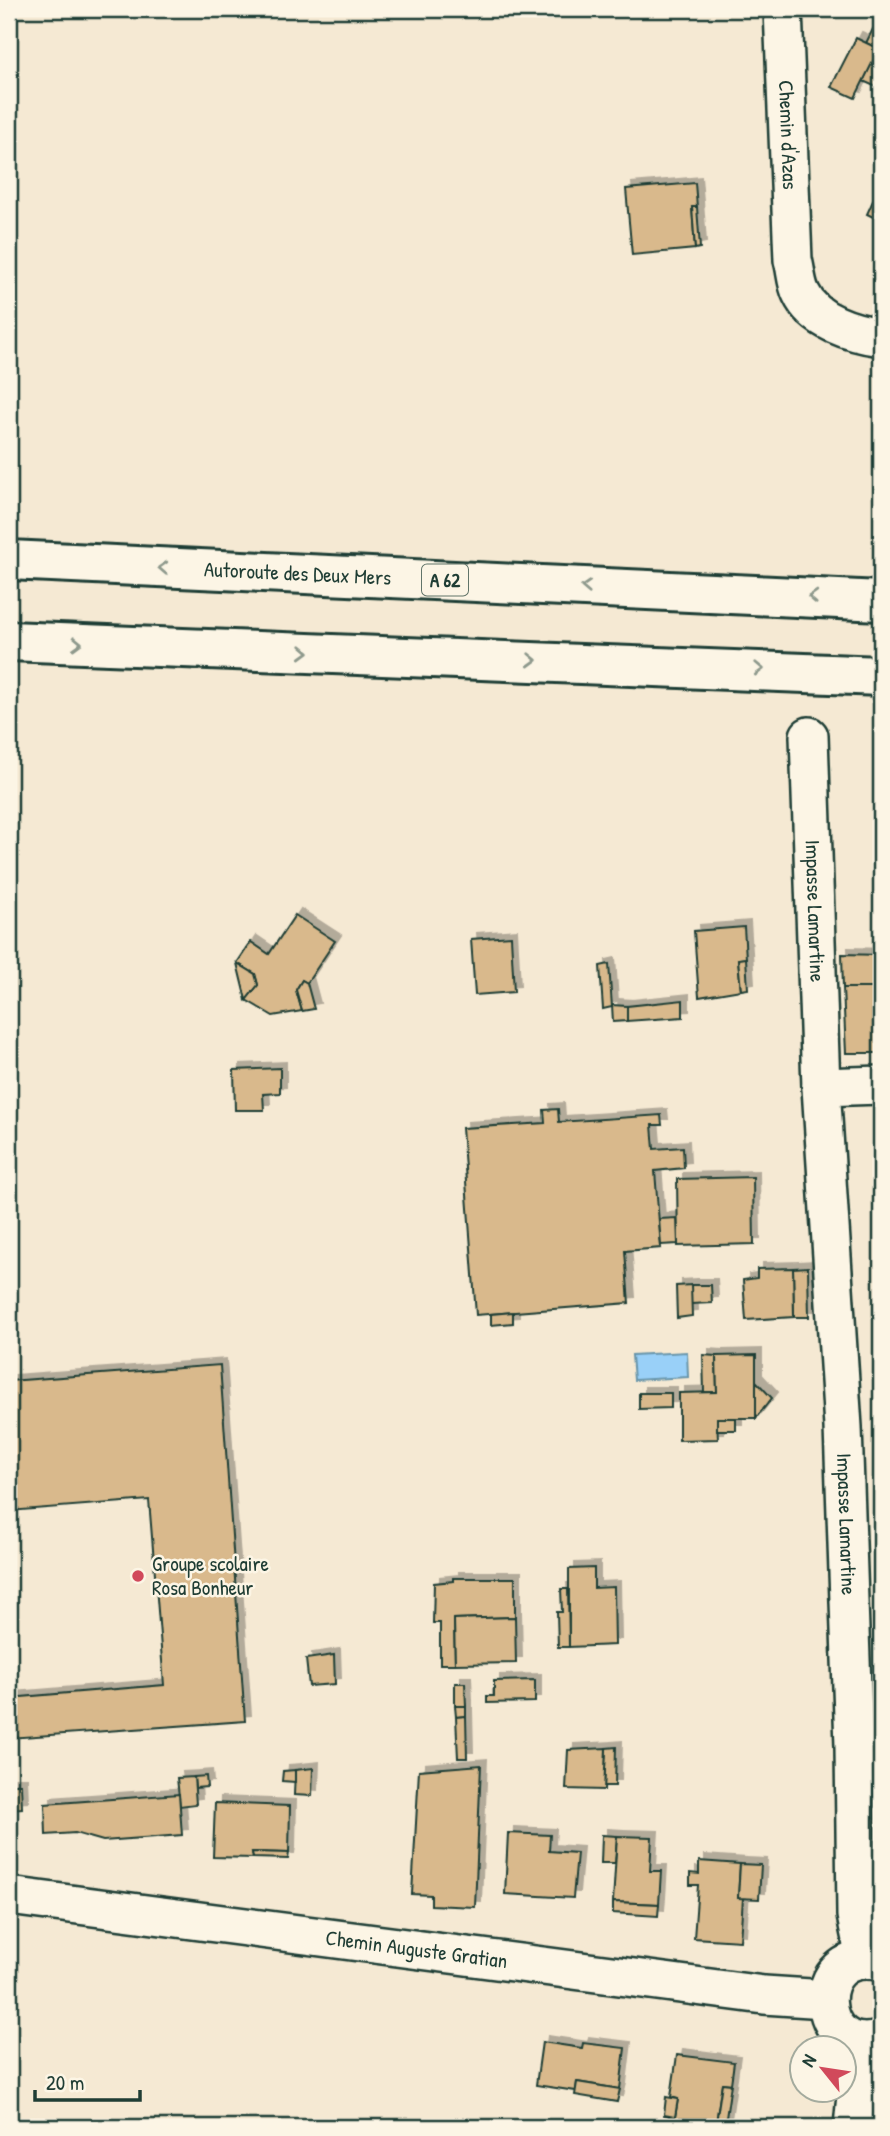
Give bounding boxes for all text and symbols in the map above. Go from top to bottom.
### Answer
street label: Chemin d'Azas [772,80,805,190]
street label: Autoroute des Deux Mers [203,554,392,592]
one-way arrow [157,560,168,575]
road number: A 62 [422,565,468,596]
one-way arrow [580,579,591,594]
one-way arrow [807,590,818,605]
one-way arrow [72,636,83,651]
one-way arrow [299,644,310,659]
one-way arrow [526,653,537,668]
one-way arrow [754,661,765,676]
street label: Impasse Lamartine [799,839,832,982]
street label: Impasse Lamartine [830,1452,864,1596]
place label: Groupe scolaire Rosa Bonheur [152,1549,269,1602]
marker: Groupe scolaire Rosa Bonheur [130,1568,146,1584]
street label: Chemin Auguste Gratian [324,1923,509,1975]
north arrow [788,2035,858,2104]
text: N [794,2050,822,2071]
scale bar [35,2059,140,2103]
text: 20 m [46,2068,84,2097]

